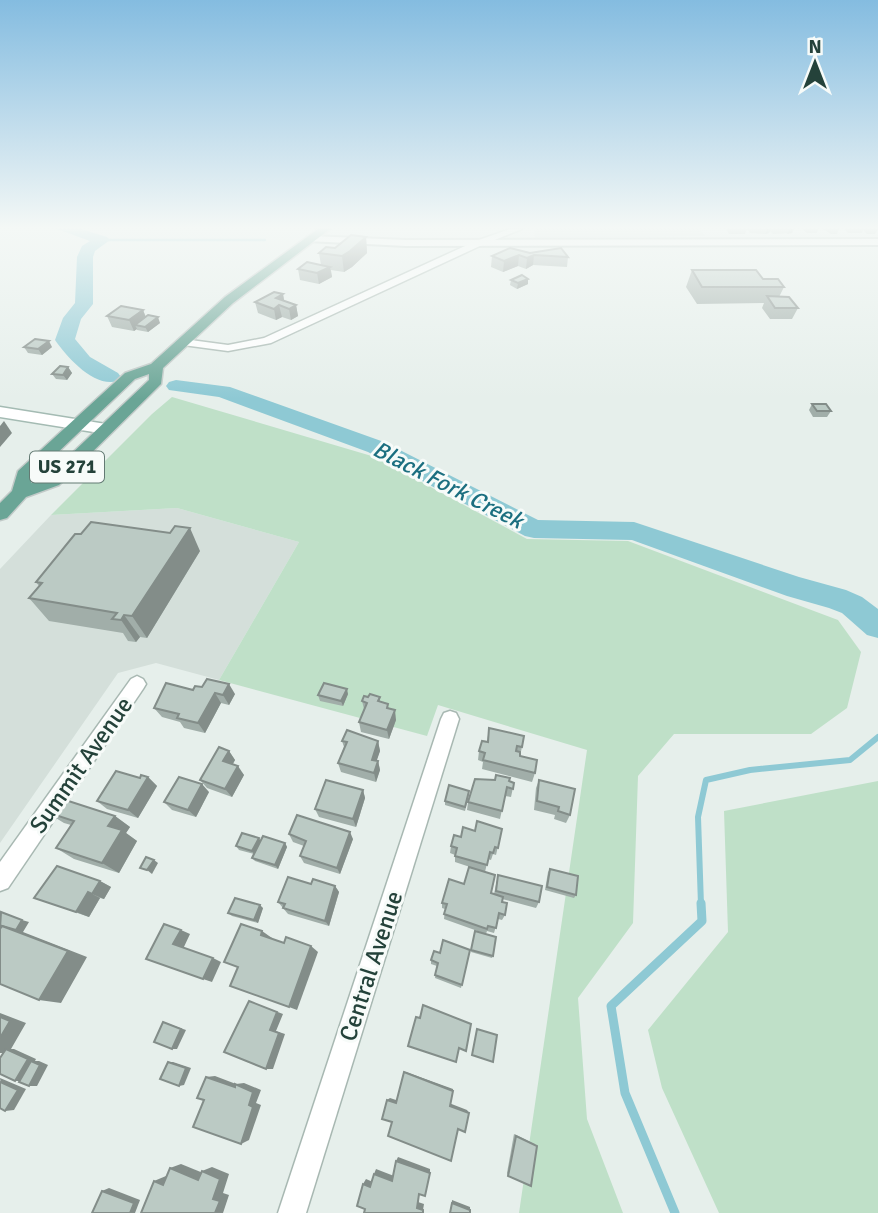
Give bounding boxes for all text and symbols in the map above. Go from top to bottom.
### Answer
north arrow [780,28,850,98]
text: N [808,35,822,59]
water label: Black Fork Creek [368,435,530,536]
road number: US 271 [30,452,104,482]
street label: Summit Avenue [23,691,139,839]
street label: Central Avenue [333,887,409,1045]

